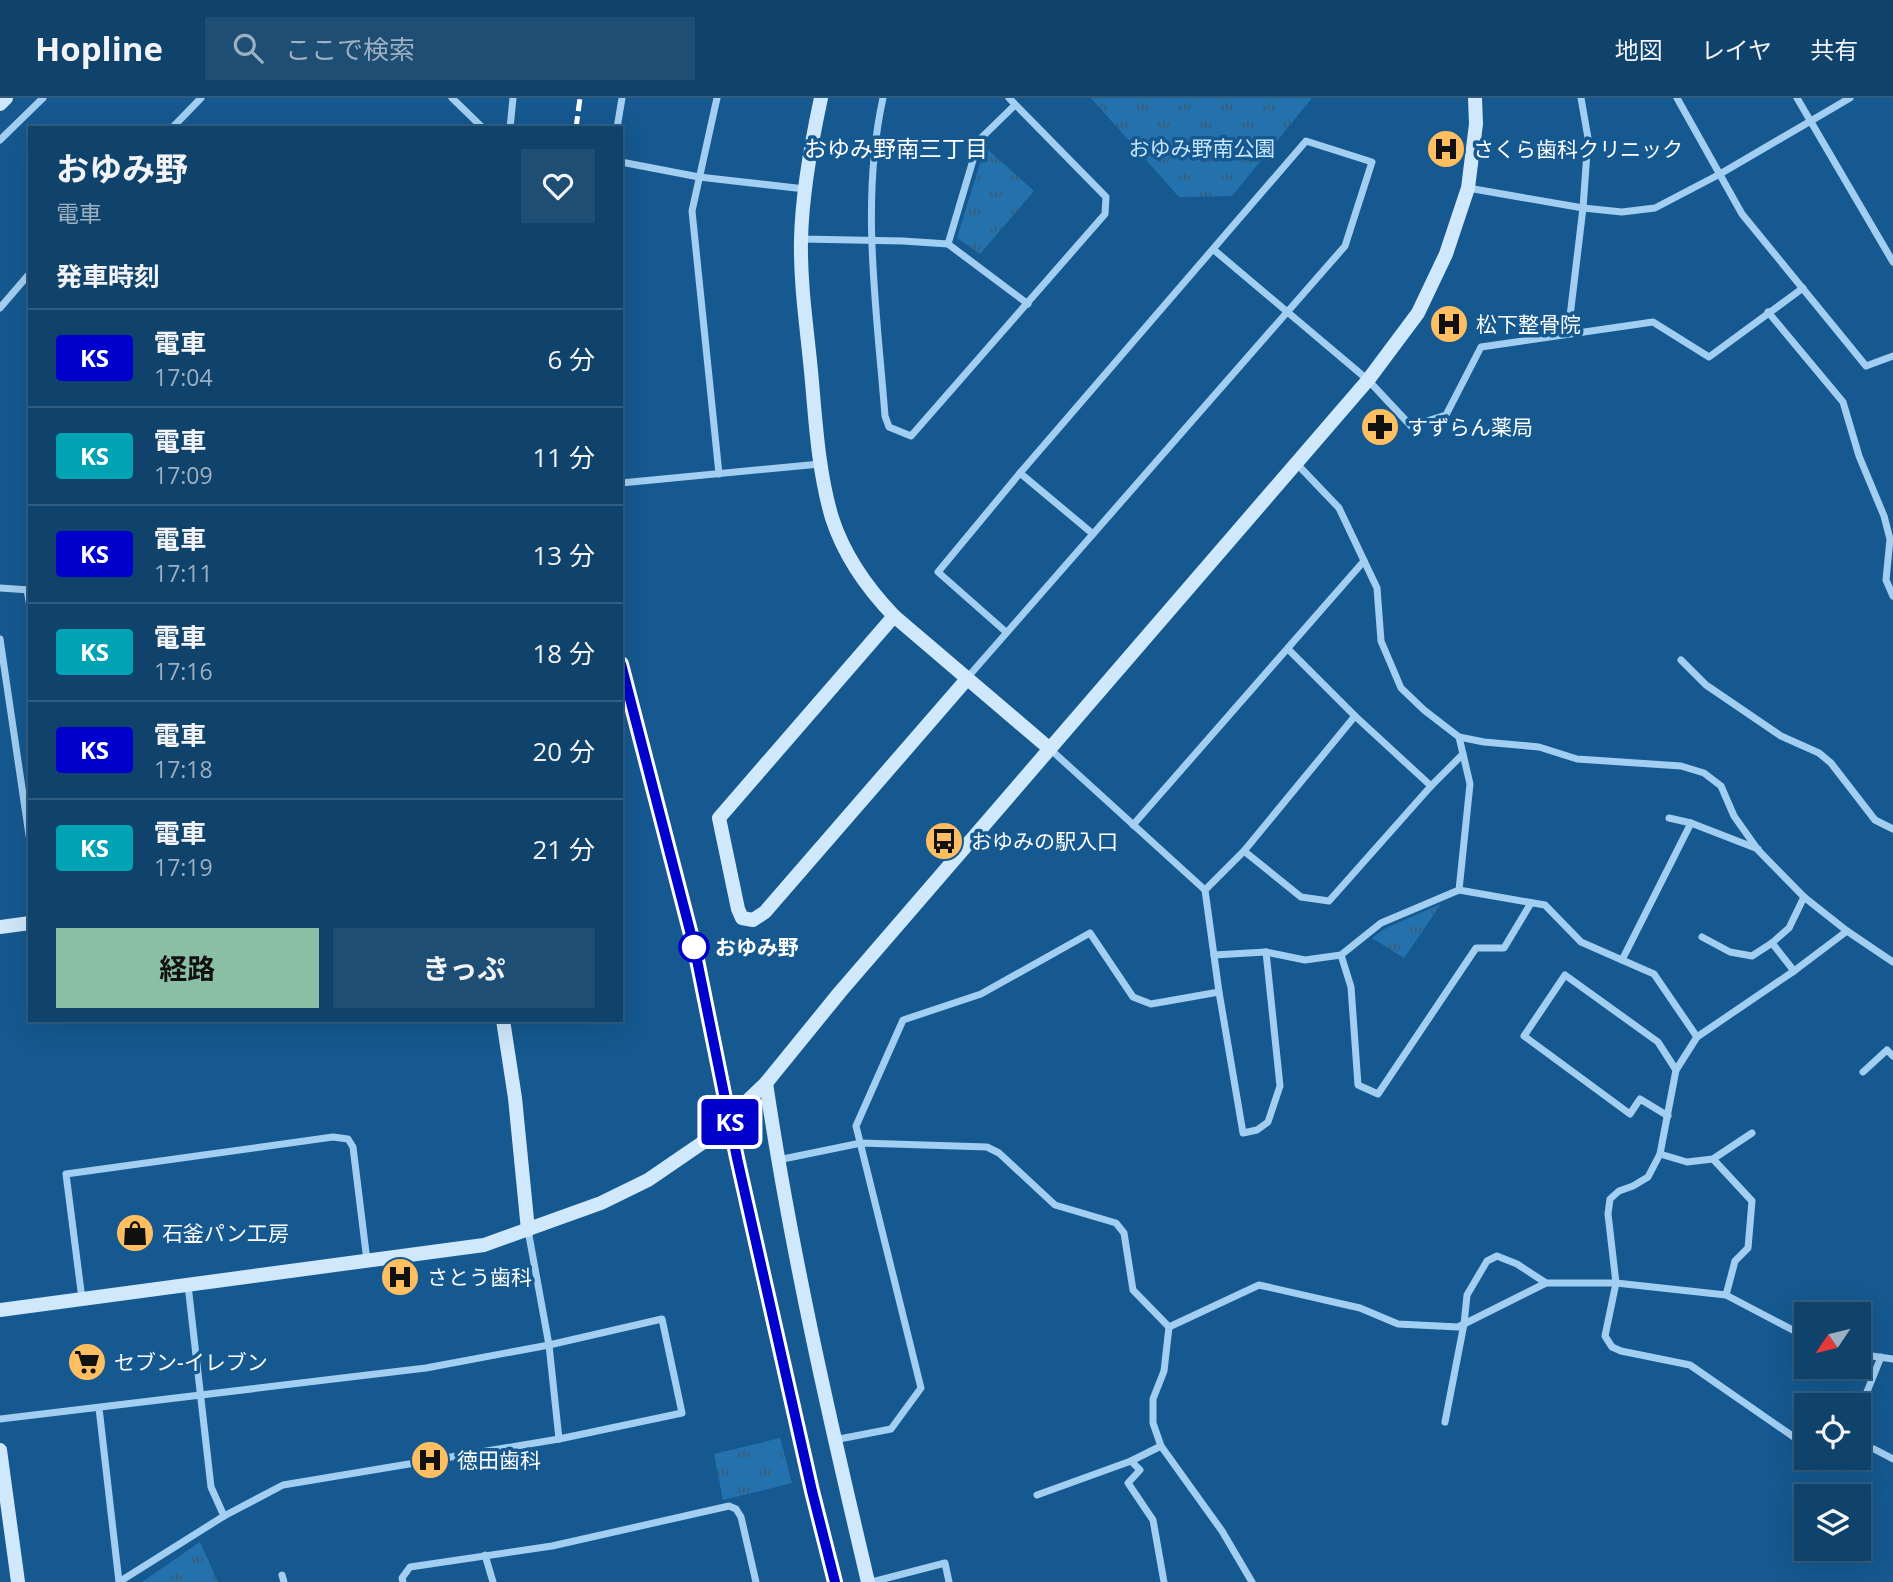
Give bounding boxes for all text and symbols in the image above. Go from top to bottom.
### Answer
search box [205,17,695,80]
text: Hopline [35,26,163,71]
icon: search [229,29,267,67]
text: ここで検索 [285,31,415,67]
text: 地図 [1615,33,1663,66]
text: レイヤ [1701,33,1772,66]
text: 共有 [1810,33,1858,66]
hospital icon: さくら歯科クリニック [1425,128,1467,170]
district label: おゆみ野南三丁目 [804,132,988,164]
park label: おゆみ野南公園 [1129,134,1276,162]
place label: さくら歯科クリニック [1473,135,1683,163]
text: おゆみ野 [56,146,188,191]
button: heart [521,149,595,223]
text: 電車 [56,197,102,229]
text: 発車時刻 [56,258,160,294]
hospital icon: 松下整骨院 [1428,303,1470,345]
place label: 松下整骨院 [1476,310,1581,338]
text: 電車 [154,325,206,361]
text: KS [80,341,109,374]
text: 6 分 [547,341,595,377]
text: 17:04 [154,361,213,393]
pharmacy icon: すずらん薬局 [1359,406,1401,448]
place label: すずらん薬局 [1407,413,1533,441]
text: 電車 [154,423,206,459]
text: KS [80,439,109,472]
text: 11 分 [533,439,595,475]
text: 17:09 [154,459,213,491]
text: 電車 [154,521,206,557]
text: KS [80,537,109,570]
text: 13 分 [533,537,595,573]
text: 17:11 [154,557,213,589]
text: 電車 [154,619,206,655]
text: KS [80,635,109,668]
text: 18 分 [533,635,595,671]
text: 17:16 [154,655,213,687]
text: 電車 [154,717,206,753]
text: KS [80,733,109,766]
text: 20 分 [533,733,595,769]
text: 17:18 [154,753,213,785]
text: 電車 [154,815,206,851]
bus stop icon: おゆみの駅入口 [923,820,965,862]
place label: おゆみの駅入口 [971,827,1118,855]
text: KS [80,831,109,864]
text: 21 分 [533,831,595,867]
text: 17:19 [154,851,213,883]
button: 経路 [56,928,319,1008]
button: きっぷ [333,928,595,1008]
marker: おゆみ野 [679,932,709,962]
place label: おゆみ野 [715,933,799,961]
line badge: KS [698,1099,762,1145]
text: KS [715,1105,745,1138]
shop icon: 石釜パン工房 [114,1212,156,1254]
place label: 石釜パン工房 [162,1219,289,1247]
hospital icon: さとう歯科 [379,1256,421,1298]
place label: さとう歯科 [427,1263,532,1291]
north arrow [1794,1302,1871,1379]
map controls [1794,1302,1871,1561]
supermarket icon: セブン-イレブン [66,1341,108,1383]
place label: セブン-イレブン [114,1348,268,1376]
button: locate [1794,1393,1871,1470]
hospital icon: 徳田歯科 [409,1439,451,1481]
place label: 徳田歯科 [457,1446,541,1474]
button: layers [1794,1484,1871,1561]

